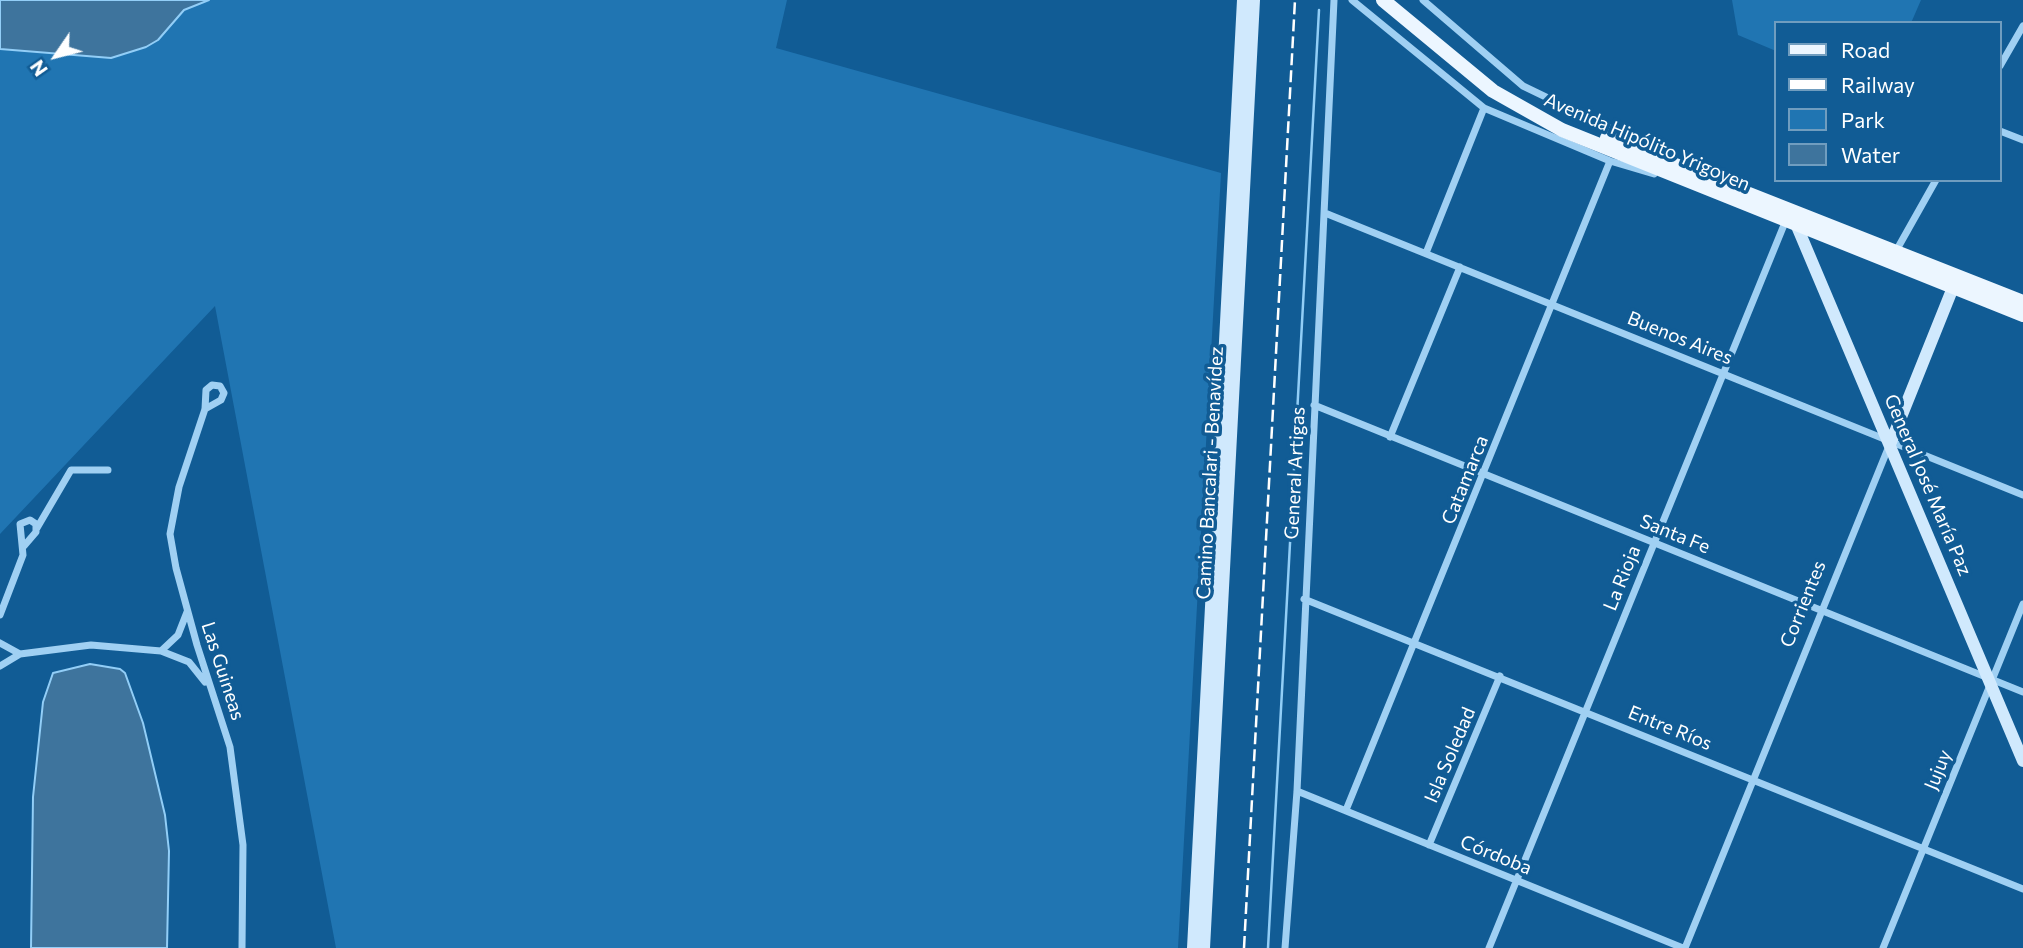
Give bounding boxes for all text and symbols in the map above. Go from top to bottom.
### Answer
north arrow [21,21,91,91]
legend [1774,21,2002,182]
text: Road [1841,37,1890,62]
text: N [25,56,52,81]
text: Railway [1841,72,1915,97]
street label: Avenida Hipólito Yrigoyen [1541,88,1753,196]
text: Park [1841,107,1885,132]
text: Water [1841,142,1900,167]
street label: Buenos Aires [1624,307,1736,369]
street label: Camino Bancalari - Benavídez [1192,346,1228,600]
street label: General José María Paz [1879,391,1977,579]
street label: General Artigas [1280,406,1310,540]
street label: Catamarca [1437,432,1493,528]
street label: Santa Fe [1636,510,1714,558]
street label: La Rioja [1599,542,1645,614]
street label: Corrientes [1775,557,1831,651]
street label: Las Guineas [196,619,250,723]
street label: Entre Ríos [1625,701,1715,755]
street label: Isla Soledad [1420,704,1480,806]
street label: Jujuy [1920,747,1956,793]
street label: Córdoba [1457,830,1535,880]

